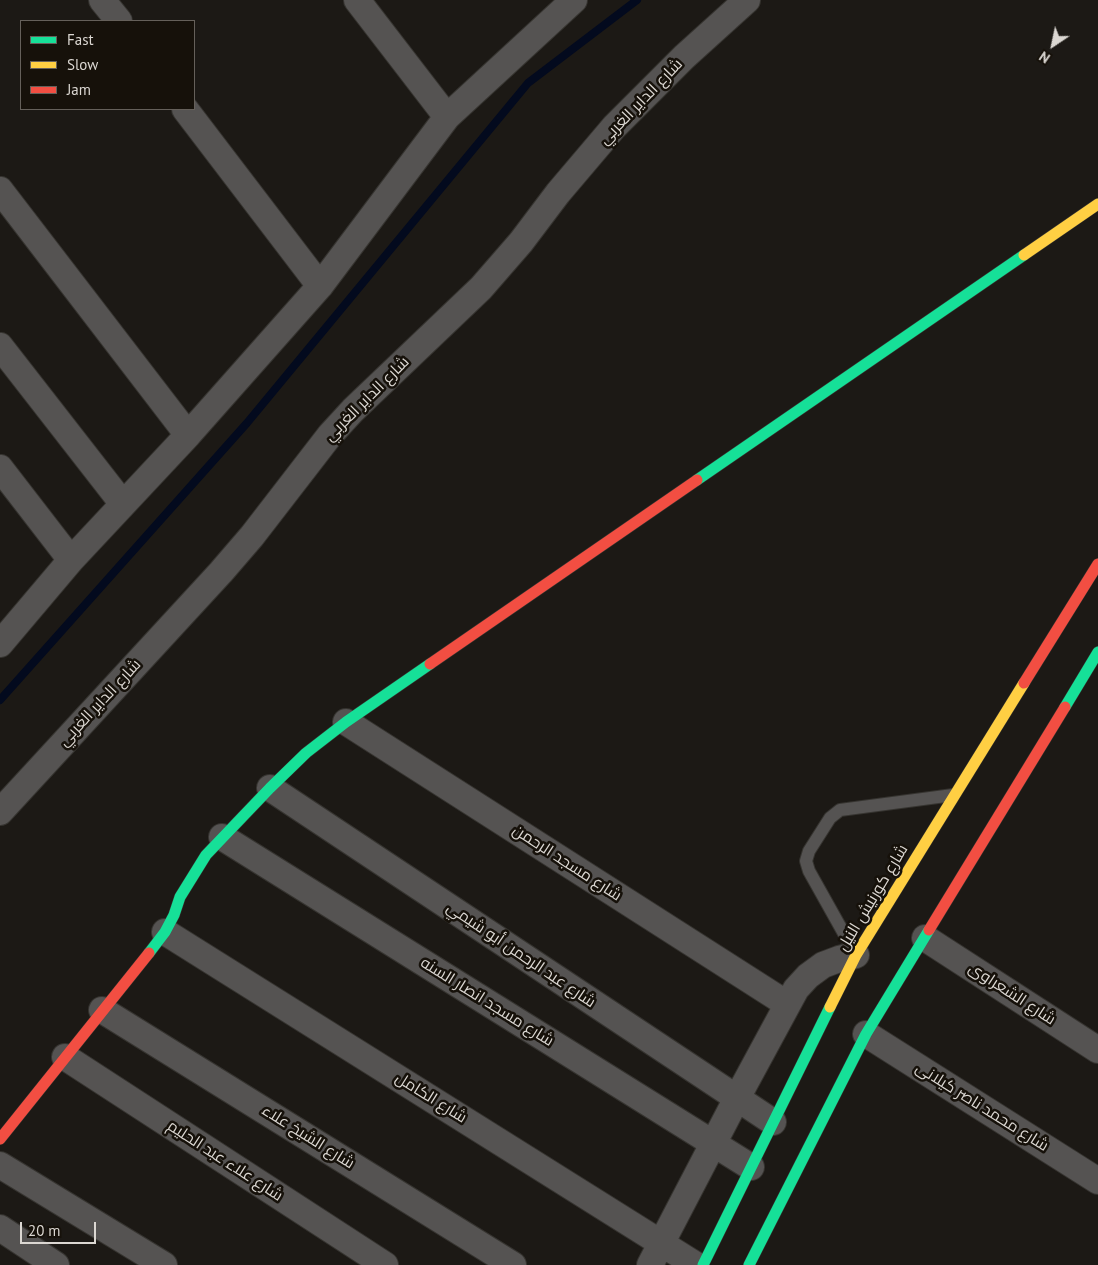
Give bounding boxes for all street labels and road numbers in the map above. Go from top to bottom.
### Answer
street label: شارع الداير الغربي [595,55,687,149]
street label: شارع الداير الغربي [321,353,413,445]
street label: شارع الداير الغربي [55,655,145,751]
street label: شارع مسجد الرحمن [509,821,625,905]
street label: شارع كورنيش النيل [834,841,912,955]
street label: شارع عبد الرحمن أبو شيمي [443,898,599,1012]
street label: شارع مسجد انصار السنه [417,953,557,1051]
street label: شارع الشعراوى [965,959,1059,1029]
street label: شارع محمد ناصر كيلانى [912,1058,1052,1156]
street label: شارع الكامل [392,1068,470,1128]
street label: شارع الشيخ علاء [258,1101,358,1173]
street label: شارع علاء عبد الحليم [164,1116,286,1206]

